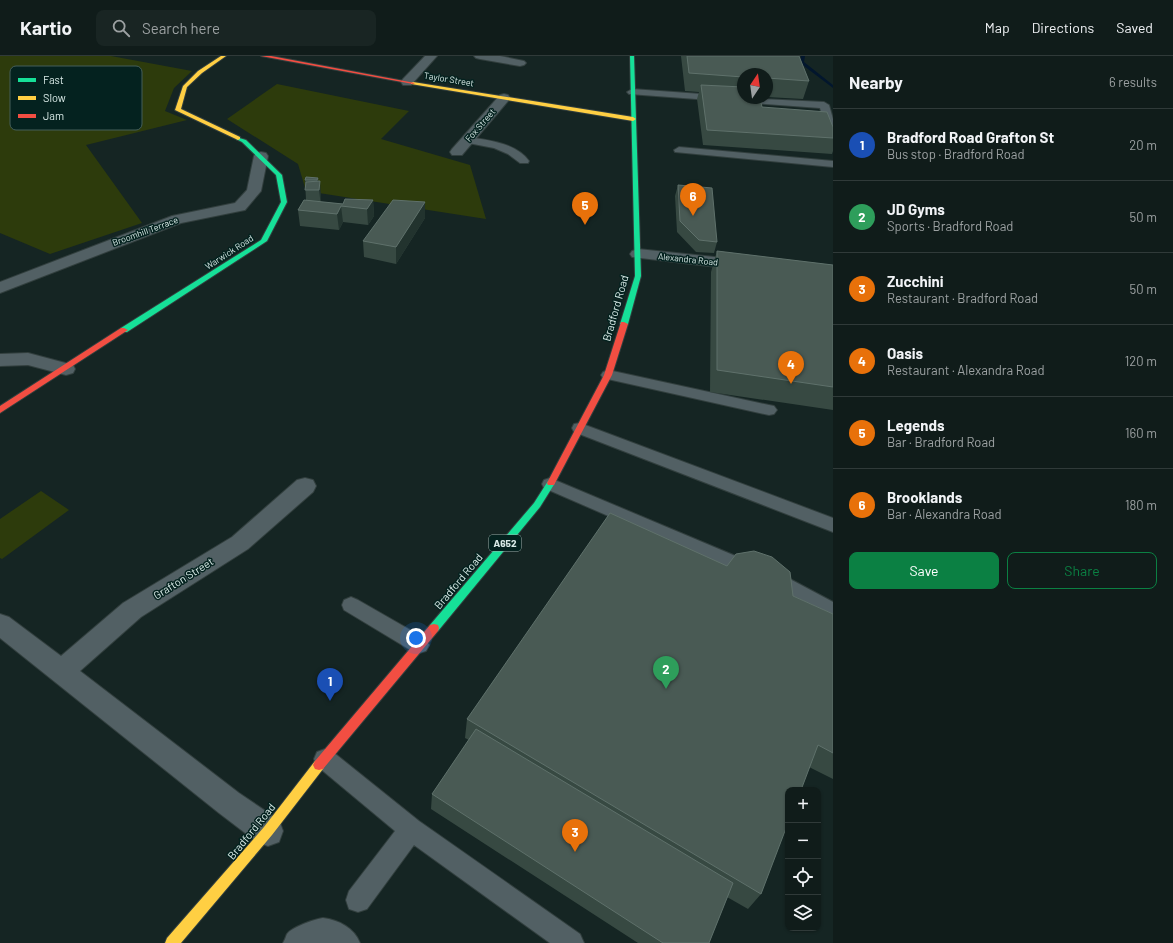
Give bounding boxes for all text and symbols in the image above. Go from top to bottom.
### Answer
search box [96,10,376,46]
text: Kartio [20,16,72,39]
icon: search [110,17,132,39]
text: Search here [142,19,220,37]
text: Map [985,19,1010,36]
text: Directions [1032,19,1094,36]
text: Saved [1116,19,1153,36]
legend [10,66,142,130]
north arrow [737,68,773,104]
street label: Taylor Street [423,70,475,88]
text: Nearby [849,72,903,92]
text: Fast [43,73,64,86]
text: 6 results [1109,74,1157,90]
text: Slow [43,91,66,104]
street label: Fox Street [463,106,497,144]
text: Jam [43,109,64,122]
text: Bradford Road Grafton St [887,128,1054,146]
text: 1 [860,137,864,153]
text: 20 m [1129,137,1157,153]
text: Bus stop · Bradford Road [887,146,1025,162]
pin: 6 [680,183,706,216]
pin: 5 [572,192,598,225]
text: JD Gyms [887,200,945,218]
text: 2 [858,209,866,225]
text: 50 m [1130,209,1157,225]
street label: Broomhill Terrace [111,214,180,248]
text: Sports · Bradford Road [887,218,1013,234]
street label: Warwick Road [203,232,255,272]
street label: Alexandra Road [657,250,719,268]
text: Zucchini [887,272,944,290]
street label: Bradford Road [599,273,631,343]
text: 3 [858,281,866,297]
text: 50 m [1130,281,1157,297]
text: Restaurant · Bradford Road [887,290,1038,306]
text: Oasis [887,344,923,362]
pin: 4 [778,351,804,384]
text: 4 [858,353,866,369]
text: 120 m [1125,353,1157,369]
text: Restaurant · Alexandra Road [887,362,1045,378]
text: Legends [887,416,944,434]
text: 5 [858,425,866,441]
text: 160 m [1125,425,1157,441]
text: Bar · Bradford Road [887,434,995,450]
text: Brooklands [887,488,962,506]
text: 6 [859,497,865,513]
text: 180 m [1125,497,1157,513]
text: Bar · Alexandra Road [887,506,1002,522]
road number: A652 [489,535,521,551]
street label: Bradford Road [431,551,485,611]
button: Save [849,552,999,589]
button: Share [1007,552,1157,589]
street label: Grafton Street [151,554,215,602]
your location [406,628,426,648]
pin: 2 [653,656,679,689]
pin: 1 [317,668,343,701]
map controls [785,787,821,931]
button: + [785,787,821,823]
street label: Bradford Road [224,800,278,862]
pin: 3 [562,819,588,852]
button: − [785,823,821,859]
button: locate [785,859,821,895]
button: layers [785,895,821,931]

